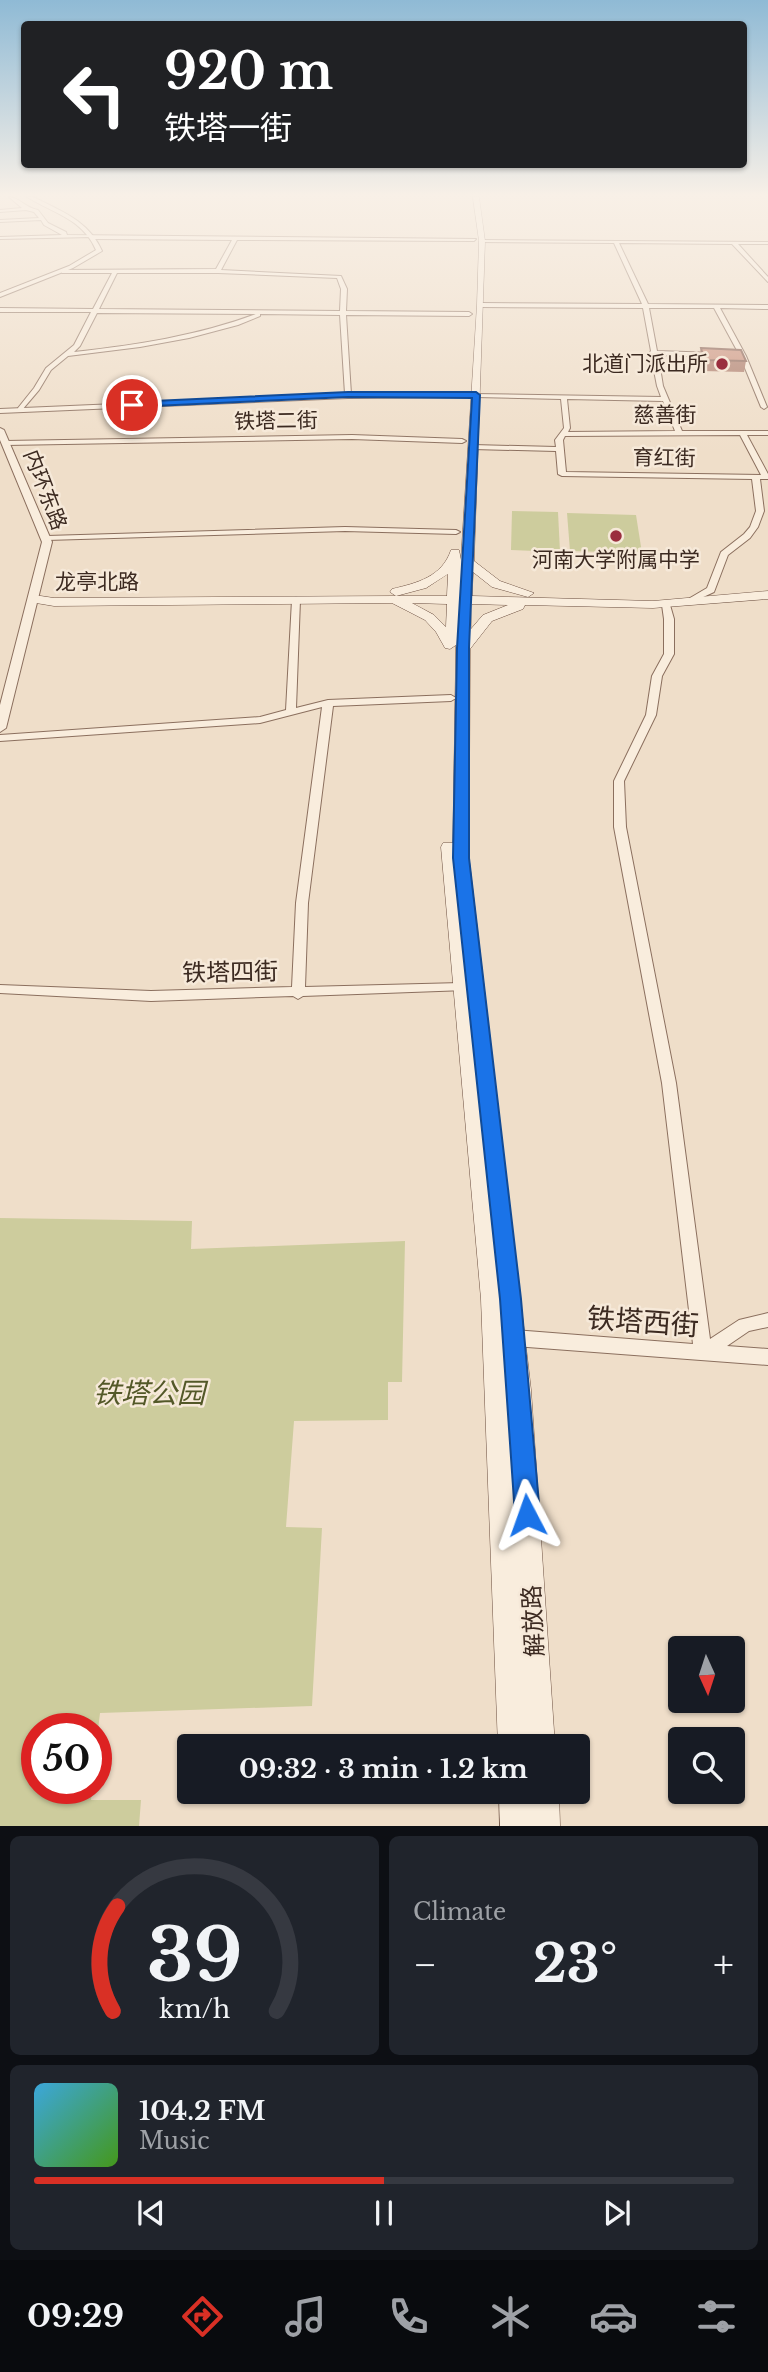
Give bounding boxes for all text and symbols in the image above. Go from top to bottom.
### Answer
text: 920 m [164,41,333,102]
icon: left [49,49,140,140]
text: 铁塔一街 [164,108,292,148]
place label: 北道门派出所 [582,351,708,377]
marker: 北道门派出所 [714,356,730,372]
pin [102,375,162,435]
icon: arrive [113,386,151,424]
street label: 慈善街 [634,402,697,428]
street label: 铁塔二街 [234,407,318,435]
street label: 育红街 [632,444,696,472]
street label: 内环东路 [18,446,72,534]
marker: 河南大学附属中学 [608,528,624,544]
place label: 河南大学附属中学 [532,547,700,573]
street label: 龙亭北路 [55,569,139,595]
street label: 铁塔四街 [182,957,278,987]
street label: 铁塔西街 [586,1301,700,1343]
park label: 铁塔公园 [93,1376,209,1411]
position arrow [490,1478,564,1552]
street label: 解放路 [517,1584,549,1658]
north arrow [668,1636,746,1713]
map controls [668,1636,745,1804]
speed limit sign: 50 [21,1713,112,1804]
button: search [668,1727,745,1804]
text: 09:32 · 3 min · 1.2 km [239,1753,528,1785]
text: Climate [413,1898,506,1926]
text: 39 [147,1911,242,2002]
text: 23° [533,1932,617,1996]
text: − [413,1941,437,1988]
text: + [713,1941,734,1988]
text: km/h [159,1994,230,2025]
text: 104.2 FM [139,2095,266,2127]
text: Music [139,2127,210,2155]
icon: previous [132,2194,170,2232]
icon: pause [365,2194,403,2232]
icon: next [598,2194,636,2232]
icon: directions [178,2292,227,2341]
icon: music [281,2292,330,2341]
icon: phone [384,2292,433,2341]
icon: climate [486,2292,535,2341]
icon: car [589,2292,638,2341]
icon: filters [692,2292,741,2341]
text: 09:29 [27,2296,124,2336]

